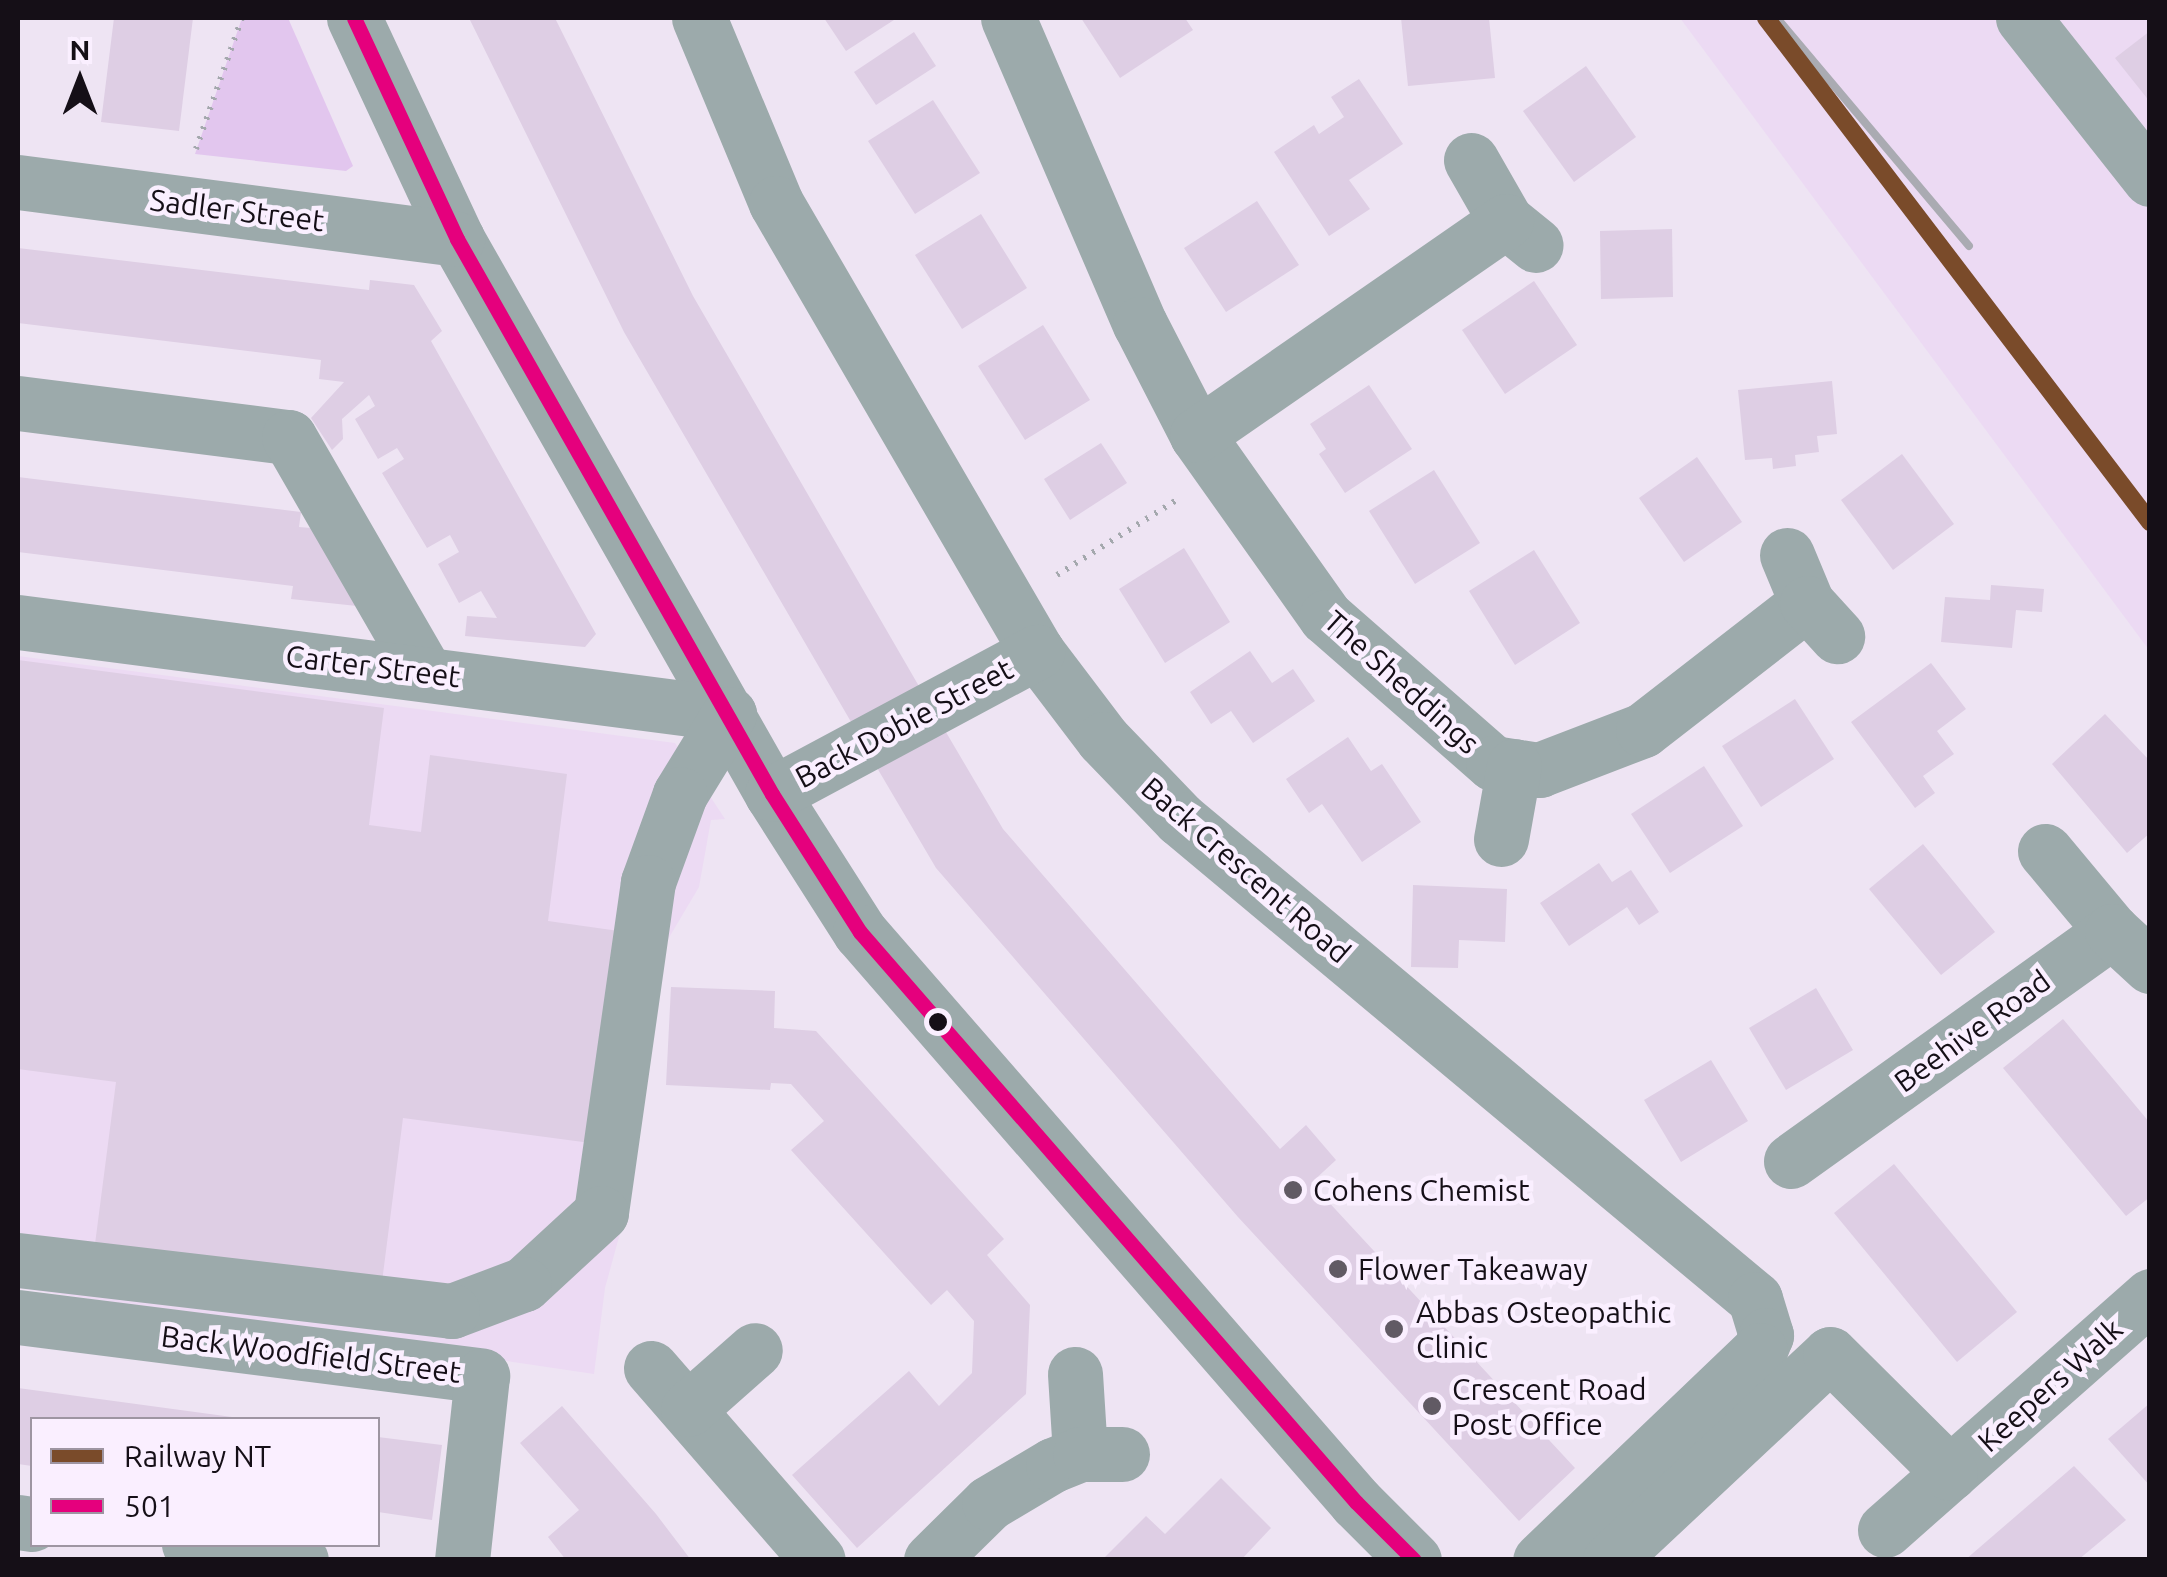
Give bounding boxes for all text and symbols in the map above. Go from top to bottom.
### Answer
north arrow [30,30,130,130]
text: N [70,34,90,65]
street label: Sadler Street [148,181,326,239]
street label: The Sheddings [1317,603,1487,761]
street label: Carter Street [284,637,462,695]
street label: Back Dobie Street [789,650,1019,796]
street label: Back Crescent Road [1134,769,1358,971]
street label: Beehive Road [1887,962,2057,1100]
unlabelled marker [928,1012,948,1032]
place label: Cohens Chemist [1313,1172,1530,1208]
marker: Cohens Chemist [1282,1179,1304,1201]
place label: Flower Takeaway [1358,1251,1588,1287]
marker: Flower Takeaway [1327,1258,1349,1280]
place label: Abbas Osteopathic Clinic [1416,1294,1671,1364]
street label: Keepers Walk [1970,1311,2130,1459]
marker: Abbas Osteopathic Clinic [1381,1316,1407,1342]
street label: Back Woodfield Street [159,1318,463,1390]
place label: Crescent Road Post Office [1452,1371,1647,1442]
marker: Crescent Road Post Office [1421,1395,1443,1417]
legend [30,1417,380,1547]
text: Railway NT [124,1439,271,1473]
text: 501 [124,1489,175,1523]

